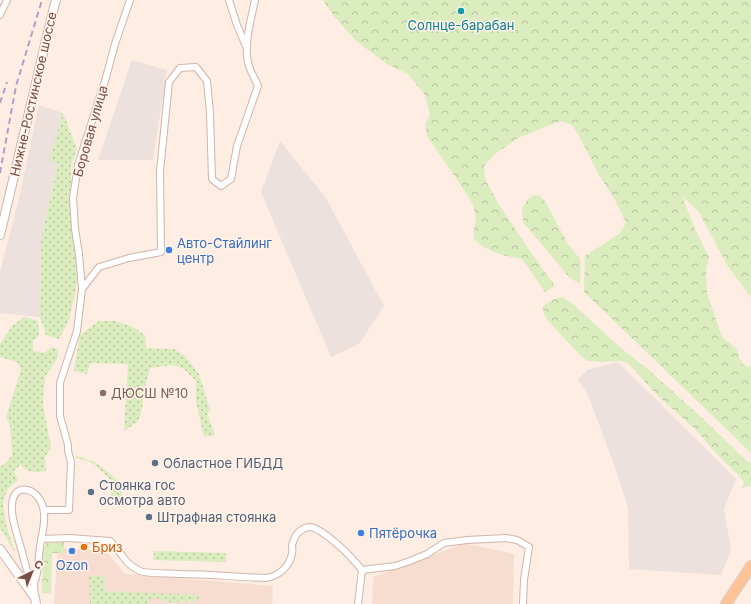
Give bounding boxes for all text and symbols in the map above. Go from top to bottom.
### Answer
marker: Солнце-барабан [456,6,466,16]
street label: Нижне-Ростинское шоссе [6,10,60,178]
place label: Солнце-барабан [408,17,514,33]
street label: Боровая улица [69,83,111,179]
place label: Авто-Стайлинг центр [177,235,272,266]
marker: Авто-Стайлинг центр [164,245,174,255]
place label: ДЮСШ №10 [111,385,188,401]
marker: ДЮСШ №10 [98,388,108,398]
place label: Областное ГИБДД [163,455,284,471]
marker: Областное ГИБДД [150,458,160,468]
place label: Стоянка гос осмотра авто [99,477,186,508]
marker: Стоянка гос осмотра авто [86,487,96,497]
place label: Штрафная стоянка [157,509,276,525]
marker: Штрафная стоянка [144,512,154,522]
place label: Пятёрочка [369,525,437,541]
marker: Пятёрочка [356,528,366,538]
place label: Бриз [92,539,122,555]
marker: Бриз [79,542,89,552]
marker: Ozon [67,546,77,556]
north arrow [12,552,52,592]
text: С [31,557,47,573]
place label: Ozon [56,557,88,573]

